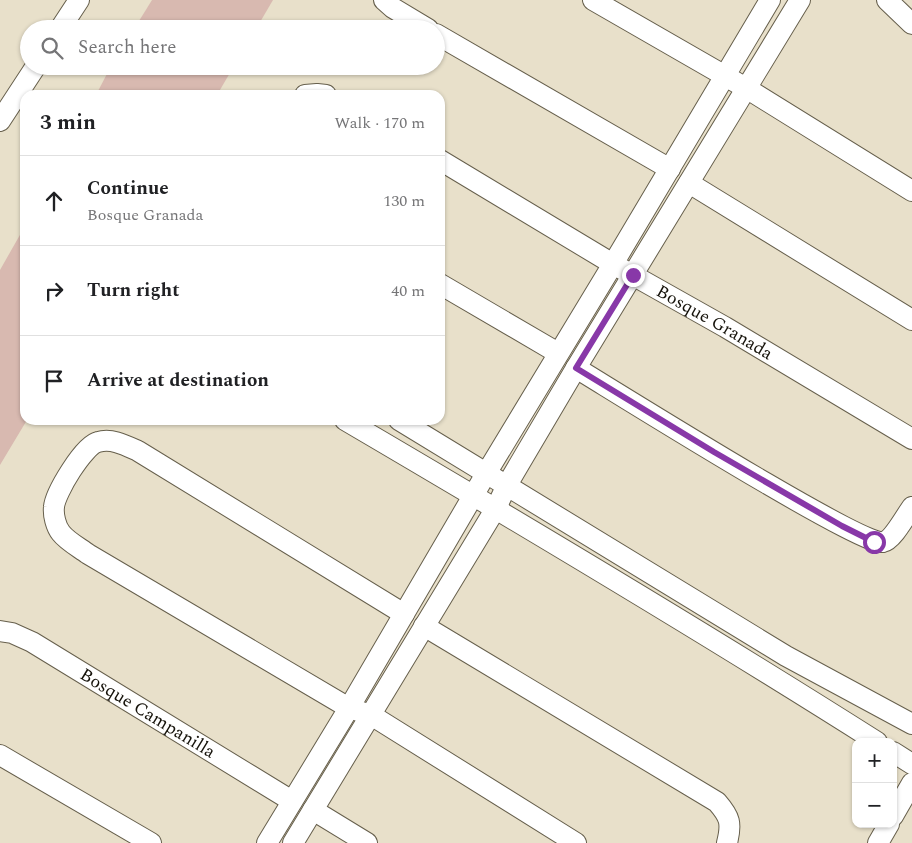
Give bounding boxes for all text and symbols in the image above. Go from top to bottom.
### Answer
search box [20,20,445,75]
text: Search here [78,33,177,62]
icon: search [38,34,66,62]
text: 3 min [40,107,96,139]
text: Walk · 170 m [334,111,425,135]
text: Continue [87,174,169,203]
icon: ahead [40,187,68,215]
text: 130 m [383,189,425,213]
text: Bosque Granada [87,203,203,227]
route end [622,264,645,287]
text: Turn right [87,276,180,305]
icon: right [40,277,68,305]
street label: Bosque Granada [651,278,779,366]
text: 40 m [391,279,425,303]
text: Arrive at destination [87,366,269,395]
icon: arrive [40,367,68,395]
route start [863,531,886,554]
street label: Bosque Campanilla [75,661,221,765]
map controls [852,738,897,828]
button: + [852,738,897,783]
button: − [852,783,897,828]

